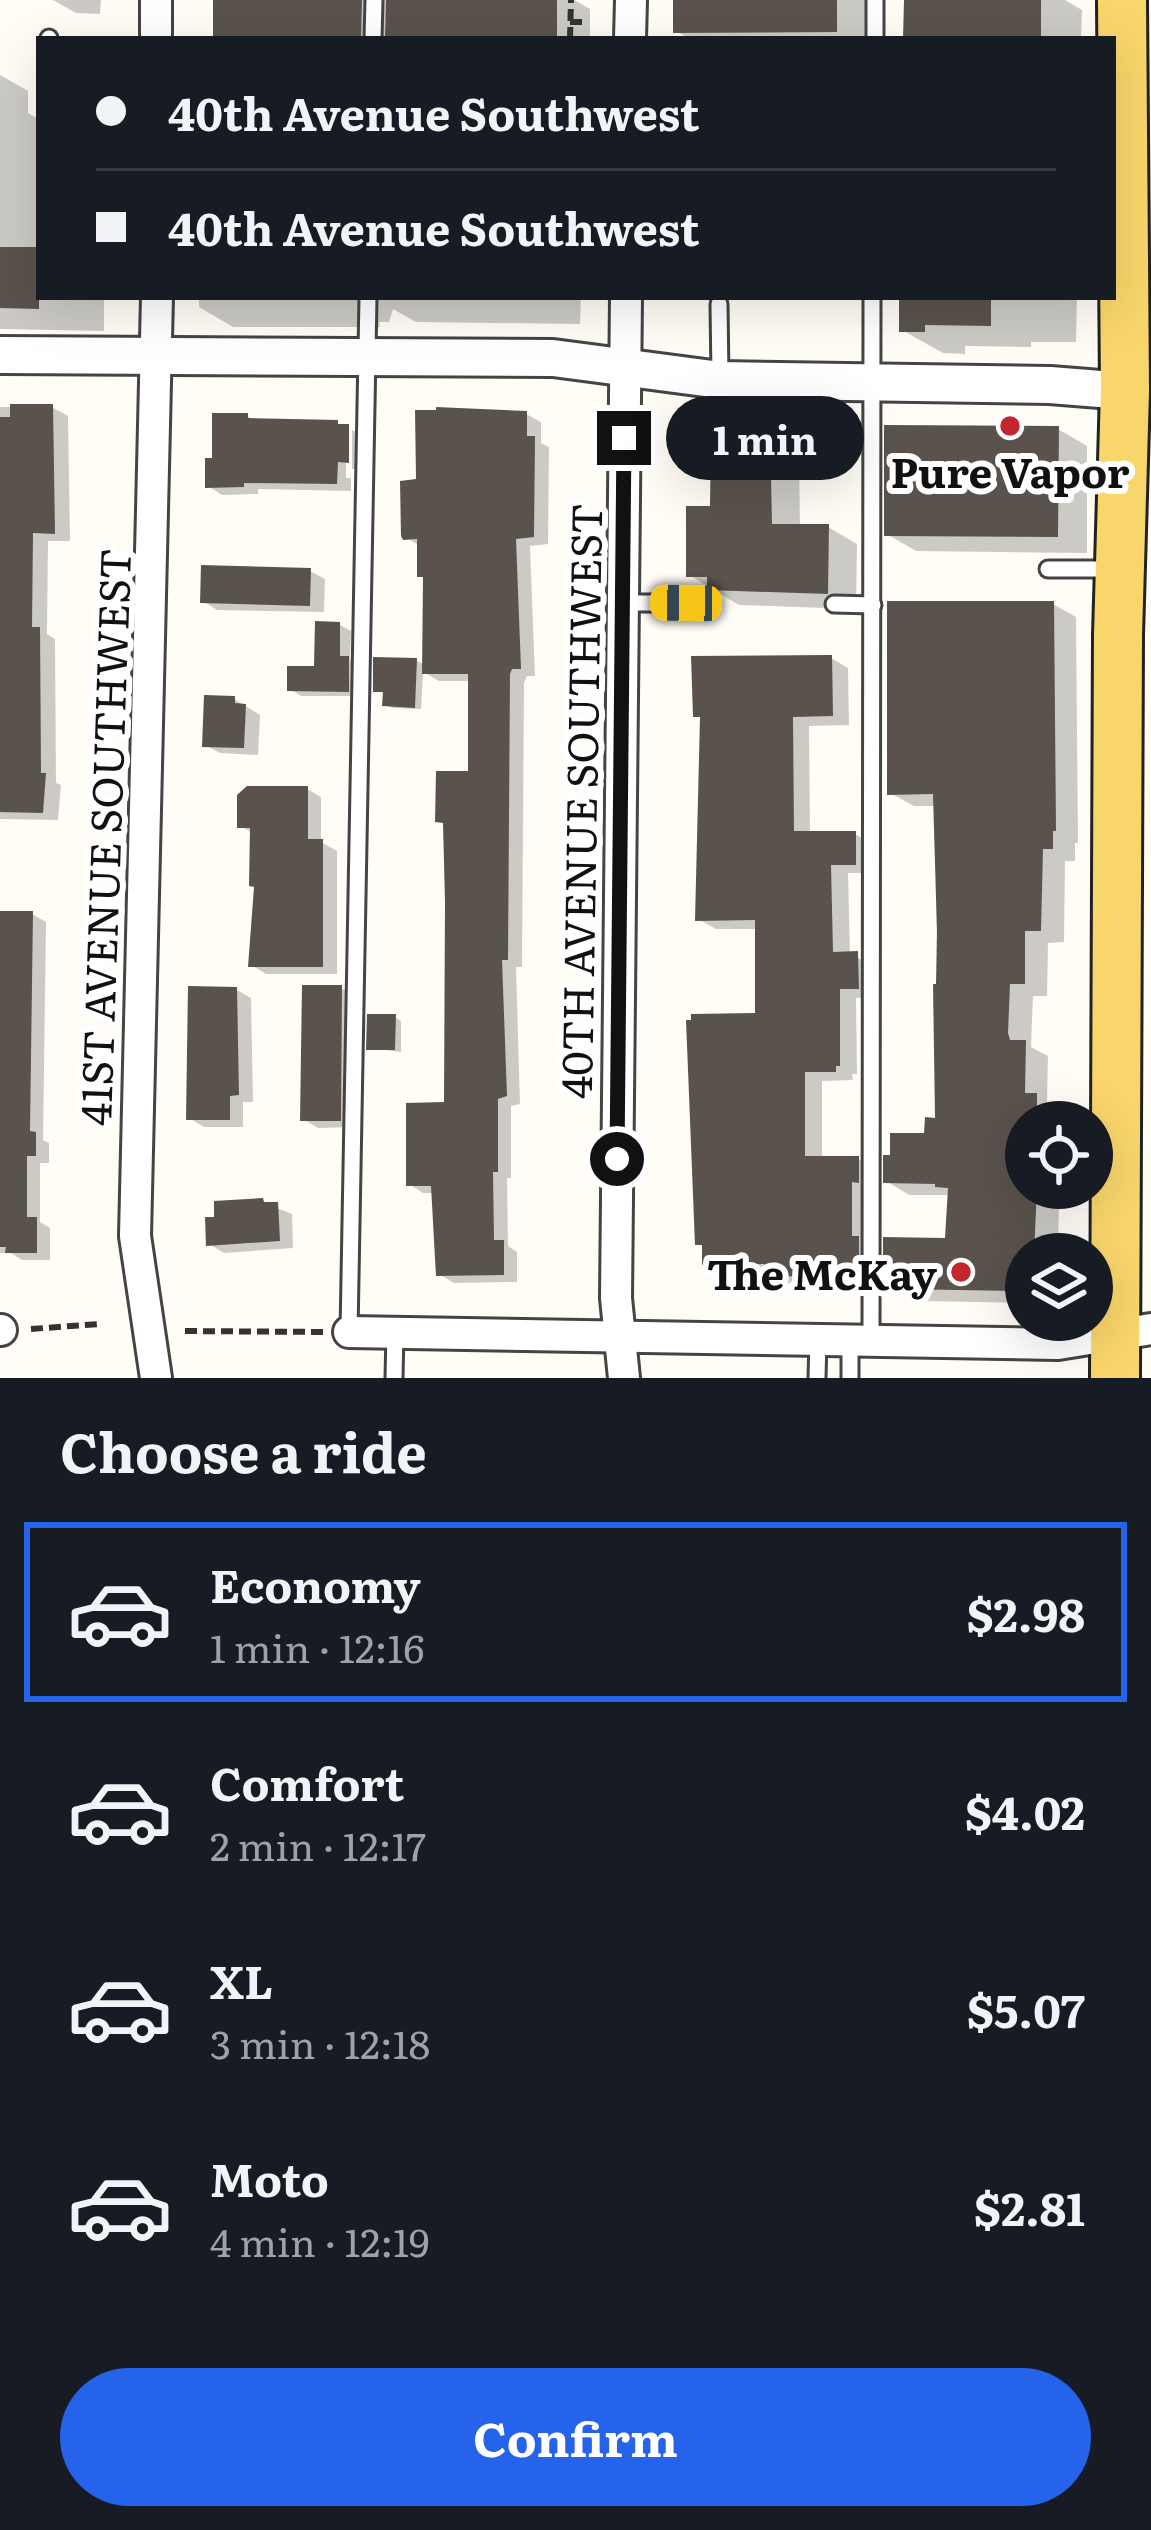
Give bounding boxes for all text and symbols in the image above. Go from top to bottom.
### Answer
text: 40th Avenue Southwest [168,78,700,145]
text: 40th Avenue Southwest [168,193,700,260]
callout: 1 min [666,396,864,480]
text: 1 min [713,409,817,467]
route end [597,411,651,465]
marker: Pure Vapor [997,413,1023,439]
place label: Pure Vapor [890,439,1130,501]
street label: 40TH AVENUE SOUTHWEST [543,503,615,1099]
street label: 41ST AVENUE SOUTHWEST [62,547,144,1127]
car [650,584,722,622]
map controls [1005,1101,1113,1341]
button: locate [1005,1101,1113,1209]
route start [590,1132,644,1186]
button: layers [1005,1233,1113,1341]
place label: The McKay [707,1241,937,1303]
marker: The McKay [948,1259,974,1285]
text: Choose a ride [60,1409,427,1490]
text: Economy [210,1550,421,1617]
icon: car [66,1558,174,1666]
text: $2.98 [967,1579,1085,1646]
text: 1 min · 12:16 [210,1617,424,1675]
text: Comfort [210,1748,404,1815]
icon: car [66,1756,174,1864]
text: $4.02 [965,1777,1085,1844]
text: 2 min · 12:17 [210,1815,426,1873]
text: XL [210,1946,273,2013]
icon: car [66,1954,174,2062]
text: $5.07 [967,1975,1085,2042]
text: 3 min · 12:18 [210,2013,430,2071]
text: Moto [210,2144,329,2211]
icon: car [66,2152,174,2260]
text: $2.81 [974,2173,1085,2240]
text: 4 min · 12:19 [210,2211,429,2269]
button: Confirm [60,2368,1091,2506]

